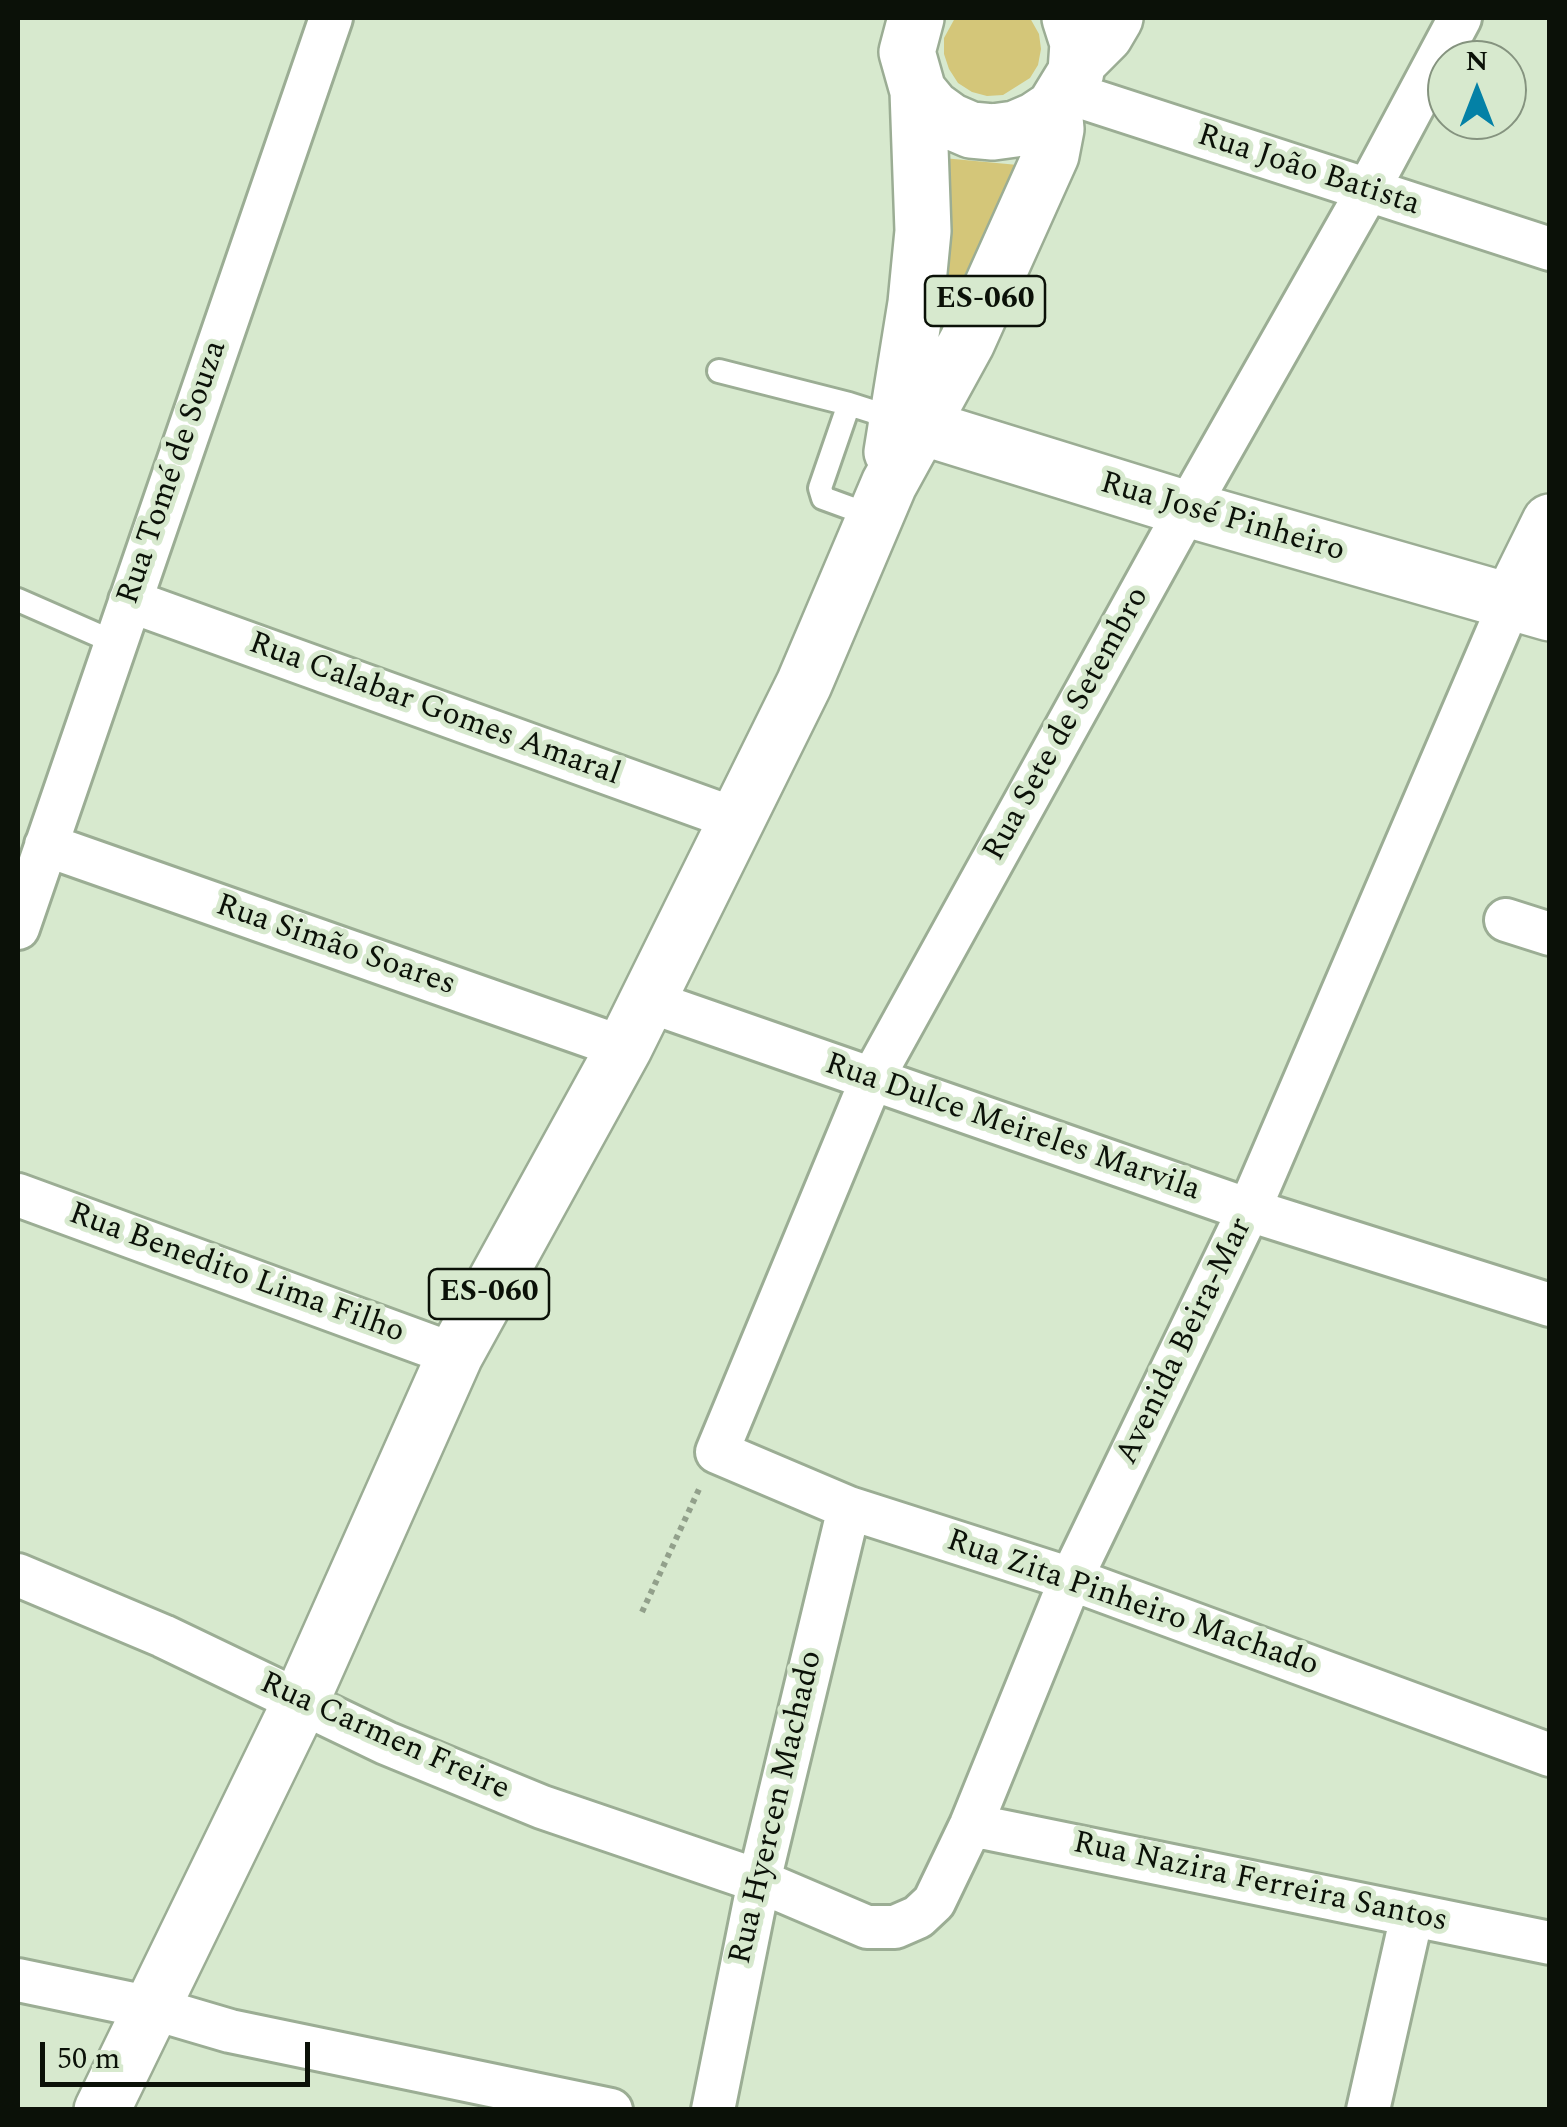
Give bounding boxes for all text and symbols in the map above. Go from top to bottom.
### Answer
north arrow [1427,40,1527,140]
text: N [1466,40,1488,83]
street label: Rua João Batista [1192,118,1424,226]
road number: ES-060 [925,276,1045,326]
street label: Rua Tomé de Souza [111,336,237,610]
street label: Rua José Pinheiro [1095,466,1349,572]
street label: Rua Sete de Setembro [977,581,1159,869]
street label: Rua Calabar Gomes Amaral [243,626,625,796]
street label: Rua Simão Soares [210,888,460,1006]
street label: Rua Dulce Meireles Marvila [819,1047,1205,1211]
street label: Rua Benedito Lima Filho [63,1196,409,1354]
street label: Avenida Beira-Mar [1110,1212,1262,1472]
road number: ES-060 [429,1269,549,1319]
street label: Rua Zita Pinheiro Machado [941,1523,1323,1687]
street label: Rua Hyercen Machado [723,1647,833,1969]
street label: Rua Carmen Freire [253,1666,515,1810]
street label: Rua Nazira Ferreira Santos [1069,1826,1451,1942]
scale bar [45,2022,315,2084]
text: 50 m [57,2036,120,2082]

